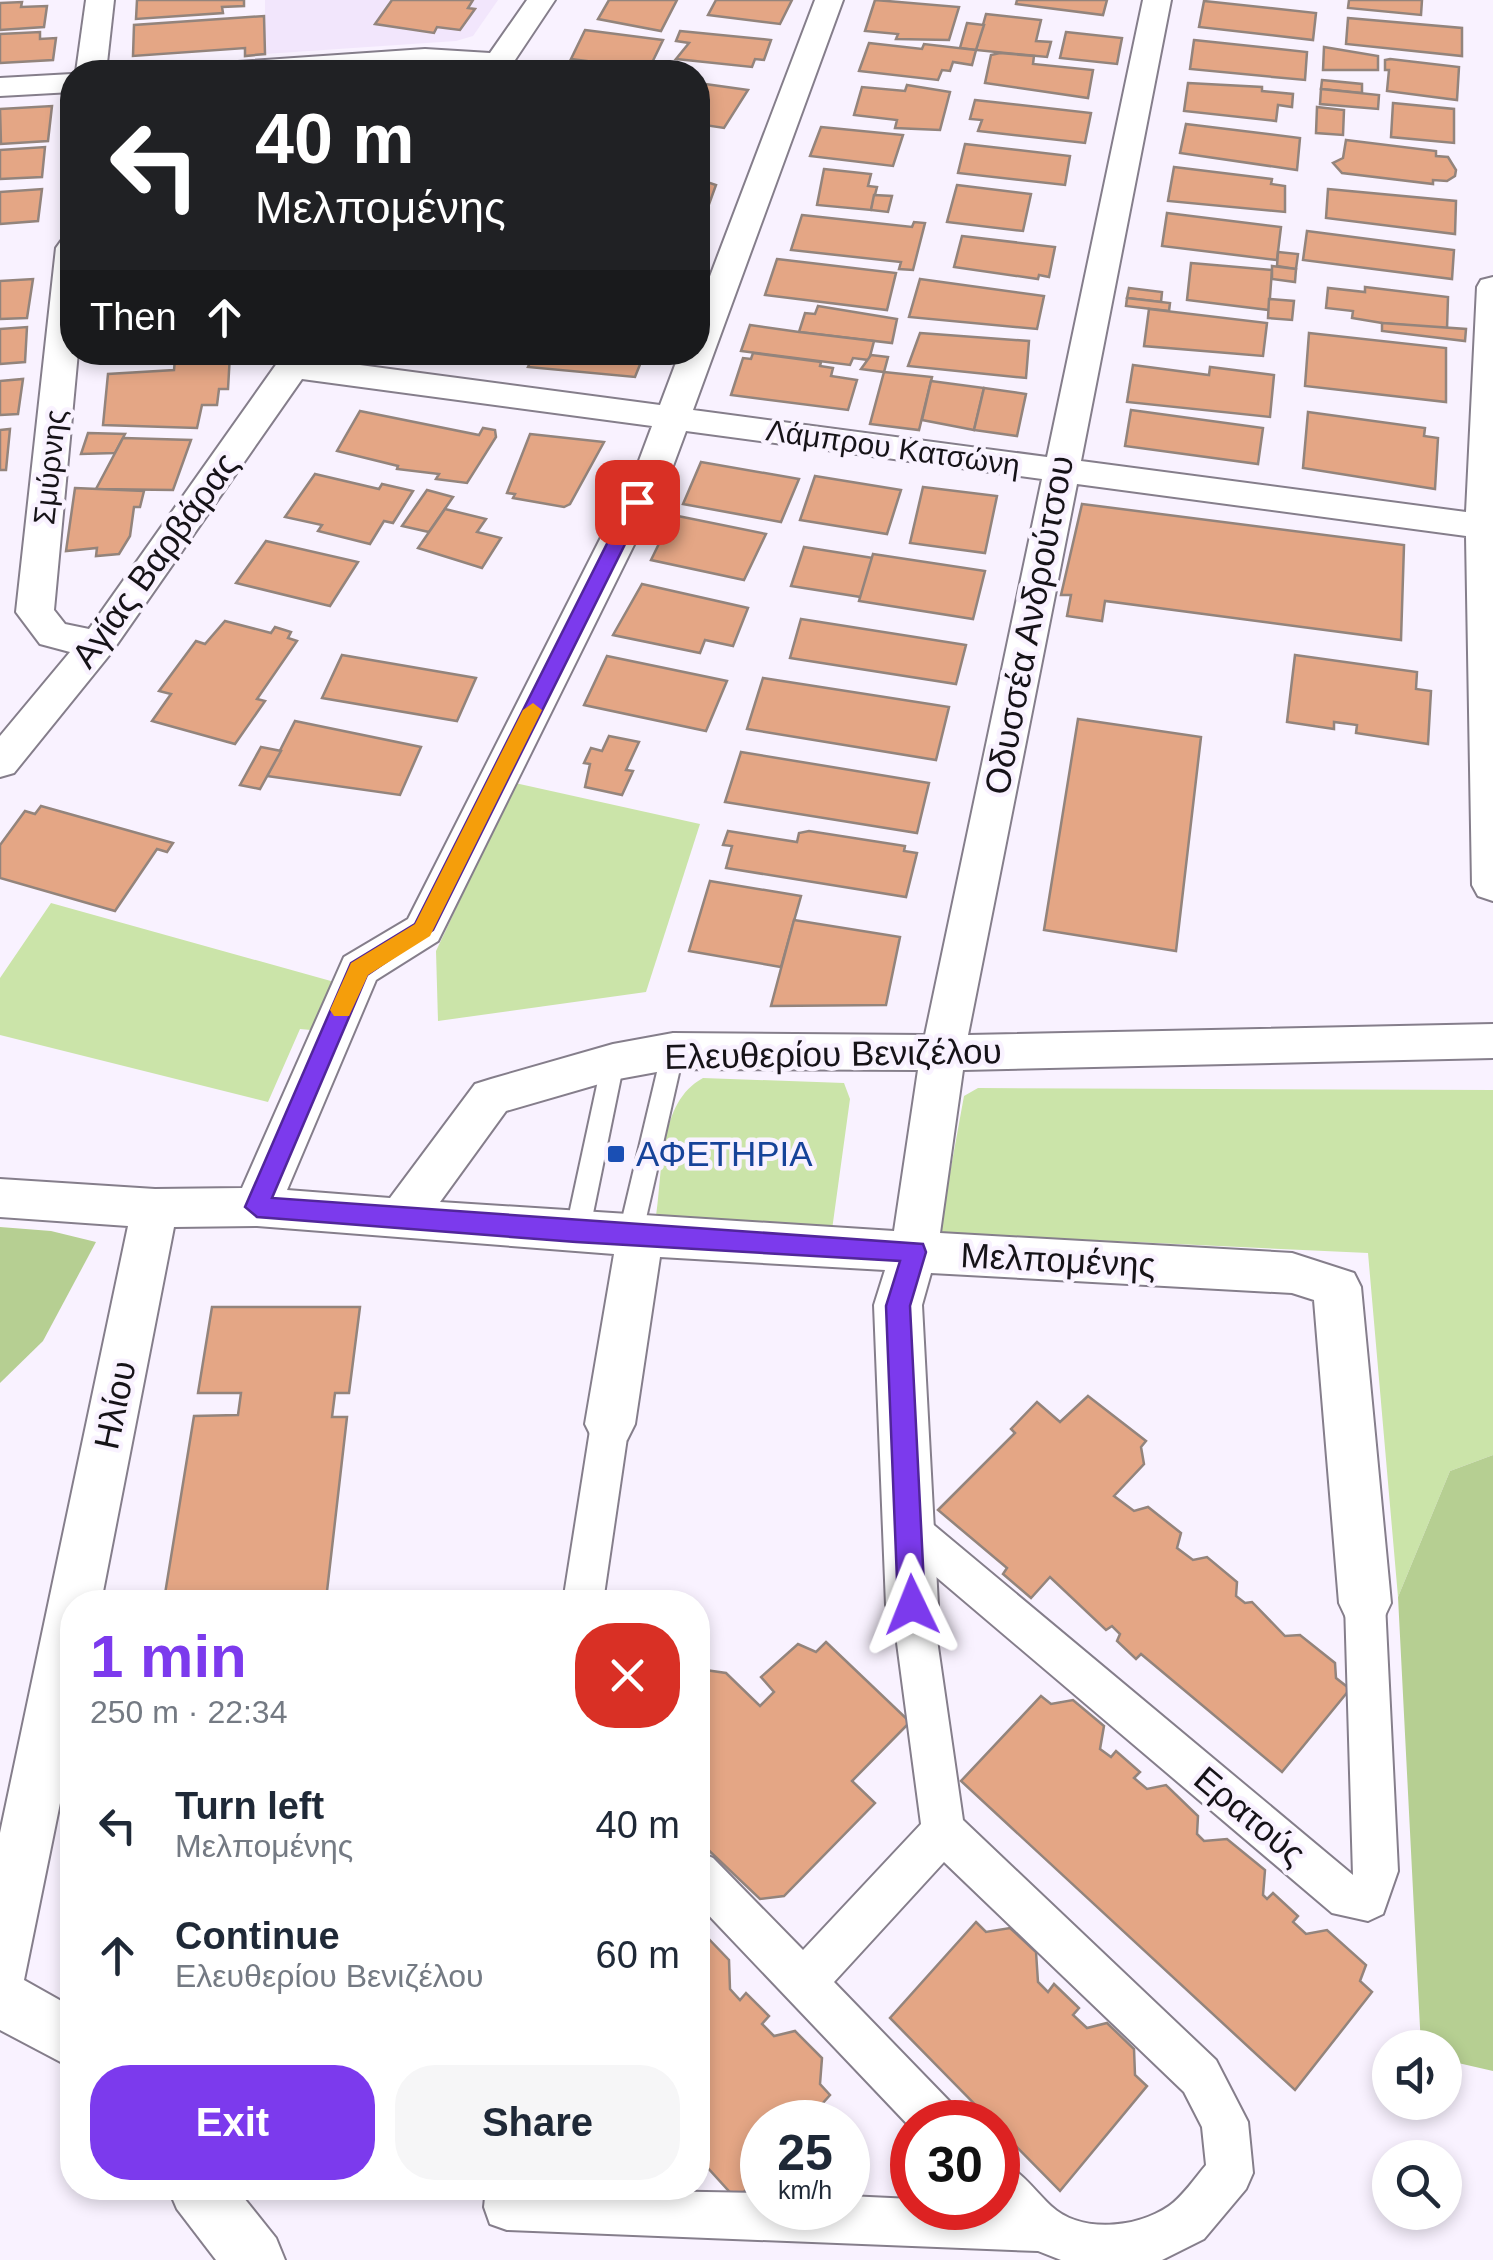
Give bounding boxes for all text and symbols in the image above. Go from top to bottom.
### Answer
icon: left [90,100,220,230]
text: 40 m [255,100,415,178]
text: Μελπομένης [255,182,506,233]
icon: ahead [197,290,252,345]
text: Then [90,296,177,338]
street label: Σμύρνης [27,408,72,526]
street label: Λάμπρου Κατσώνη [764,413,1022,482]
street label: Αγίας Βαρβάρας [64,445,246,675]
street label: Οδυσσέα Ανδρούτσου [977,452,1081,798]
pin [595,460,680,545]
icon: arrive [610,475,665,530]
street label: Ελευθερίου Βενιζέλου [664,1031,1002,1076]
place label: ΑΦΕΤΗΡΙΑ [636,1134,813,1173]
marker: ΑΦΕΤΗΡΙΑ [605,1143,627,1165]
street label: Μελπομένης [960,1235,1156,1284]
street label: Ηλίου [86,1357,143,1453]
position arrow [860,1553,964,1657]
text: 1 min [90,1623,247,1690]
button: close [575,1623,680,1728]
text: 250 m · 22:34 [90,1694,287,1730]
street label: Ερατούς [1187,1758,1314,1873]
text: Turn left [175,1785,324,1827]
icon: left [90,1798,145,1853]
text: 40 m [596,1804,680,1846]
text: Μελπομένης [175,1828,353,1864]
text: Continue [175,1915,340,1957]
icon: ahead [90,1928,145,1983]
text: 60 m [596,1934,680,1976]
text: Ελευθερίου Βενιζέλου [175,1958,484,1994]
map controls [1372,2030,1462,2230]
button: sound [1372,2030,1462,2120]
button: Exit [90,2065,375,2180]
button: Share [395,2065,680,2180]
speed limit sign: 30 [890,2100,1020,2230]
text: 25 [777,2125,833,2181]
button: search [1372,2140,1462,2230]
text: km/h [778,2176,832,2204]

